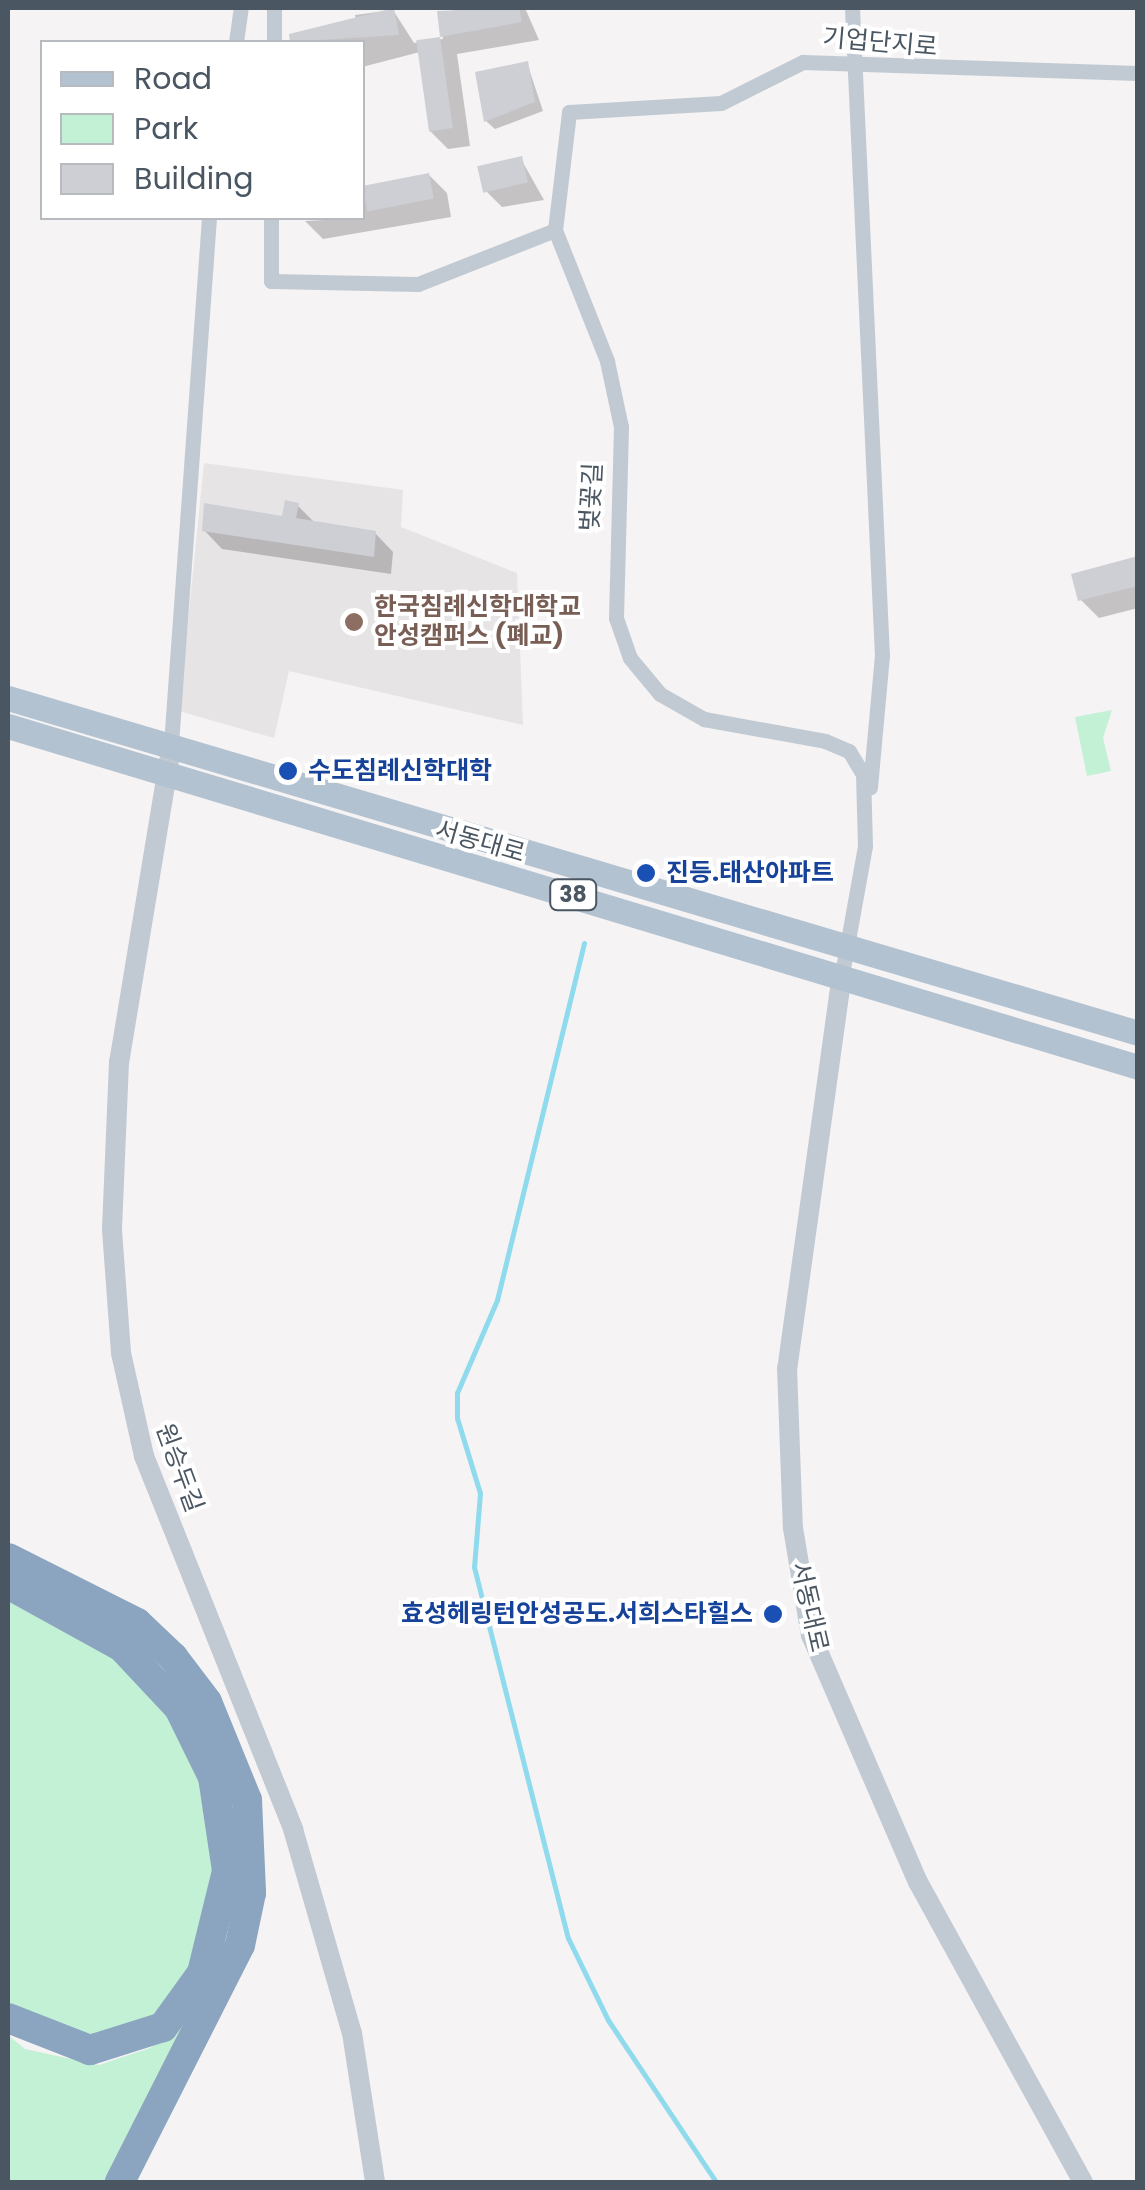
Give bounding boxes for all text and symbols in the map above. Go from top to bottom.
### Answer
street label: 기업단지로 [821,23,939,63]
legend [40,40,365,220]
text: Road [134,57,212,100]
text: Park [134,107,198,150]
text: Building [134,157,254,200]
street label: 벚꽃길 [575,462,609,532]
place label: 한국침례신학대학교 안성캠퍼스 (폐교) [374,593,581,652]
marker: 한국침례신학대학교 안성캠퍼스 (폐교) [343,611,365,633]
place label: 수도침례신학대학 [308,756,492,786]
marker: 수도침례신학대학 [277,760,299,782]
street label: 서동대로 [432,815,528,869]
place label: 진등.태산아파트 [666,858,834,888]
marker: 진등.태산아파트 [635,862,657,884]
road number: 38 [548,878,598,912]
street label: 원승두길 [149,1420,209,1516]
street label: 서동대로 [784,1559,834,1655]
place label: 효성헤링턴안성공도.서희스타힐스 [401,1599,753,1629]
marker: 효성헤링턴안성공도.서희스타힐스 [762,1603,784,1625]

